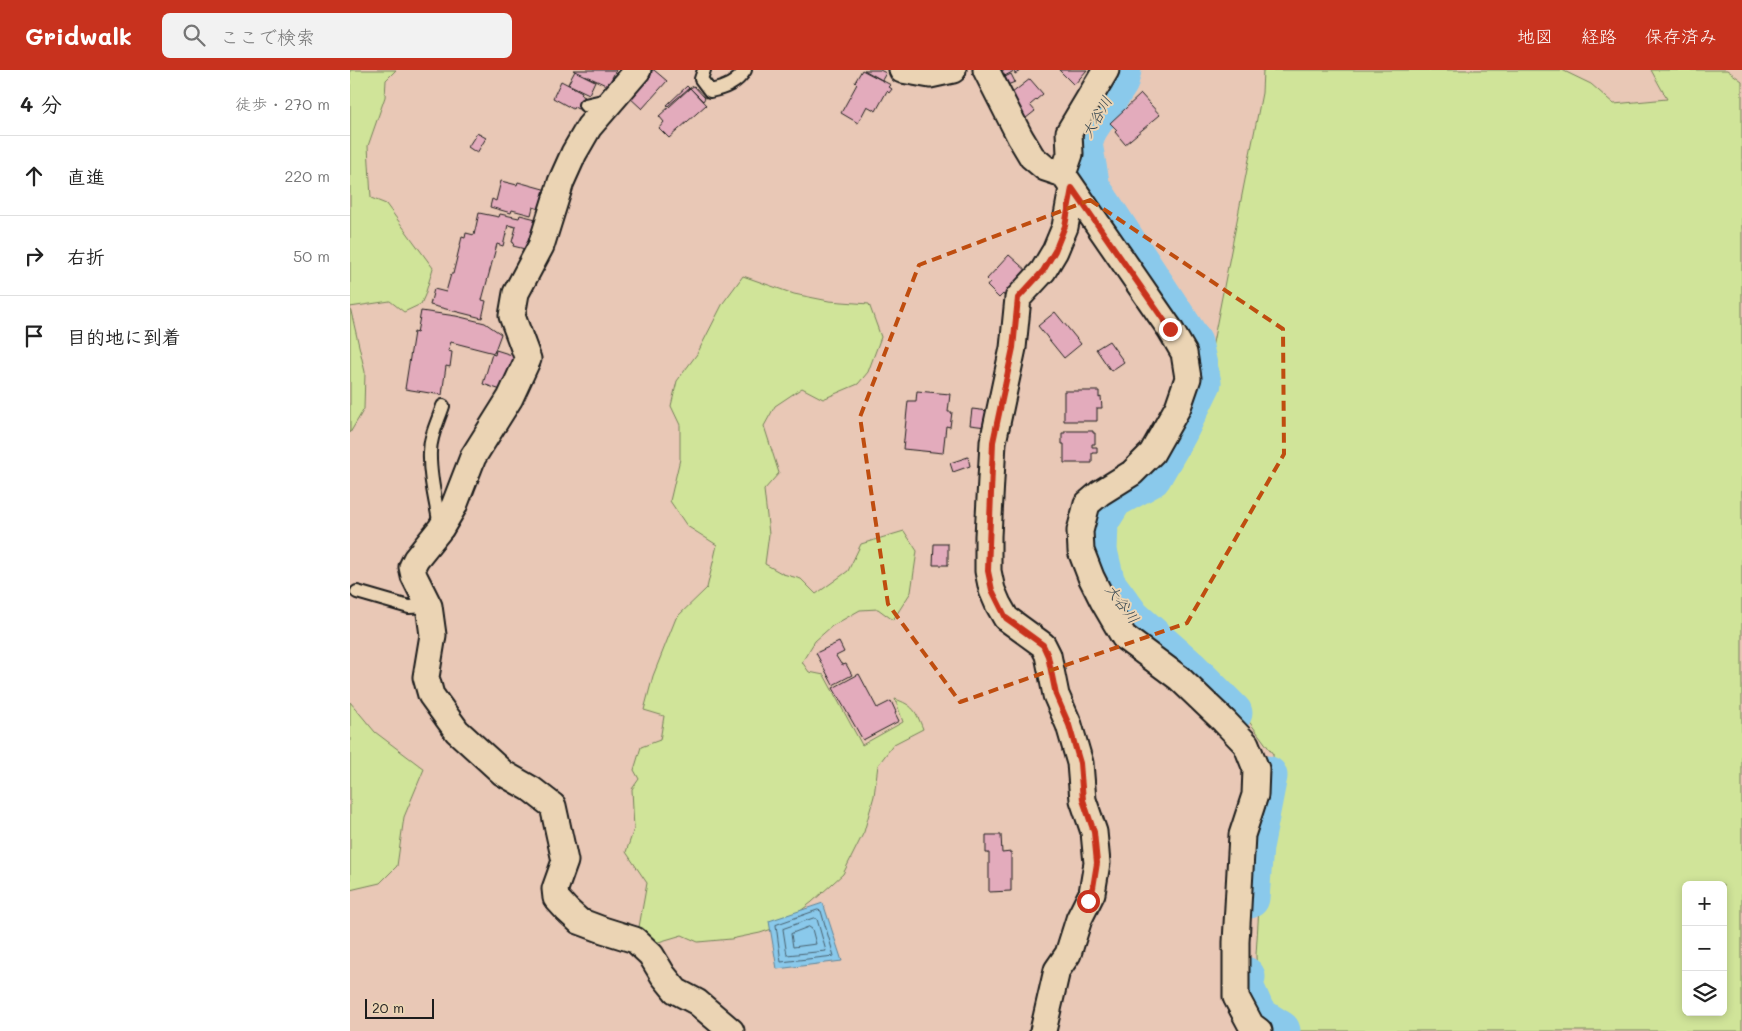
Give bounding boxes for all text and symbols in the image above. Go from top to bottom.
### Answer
search box [162,13,512,58]
text: Gridwalk [25,20,132,51]
icon: search [180,21,208,49]
text: ここで検索 [220,24,315,49]
text: 地図 [1517,24,1553,48]
text: 経路 [1581,24,1617,48]
text: 保存済み [1645,24,1717,48]
text: 4 分 [20,90,62,117]
water label: 大谷川 [1076,92,1116,141]
text: 徒歩 · 270 m [235,93,330,114]
icon: ahead [20,162,48,190]
text: 直進 [67,164,105,189]
text: 220 m [284,165,330,186]
icon: right [20,242,48,270]
text: 右折 [67,244,105,269]
text: 50 m [293,245,330,266]
route end [1159,318,1182,341]
icon: arrive [20,322,48,350]
text: 目的地に到着 [67,324,181,349]
water label: 大谷川 [1101,579,1144,627]
map controls [1682,881,1727,1016]
button: + [1682,881,1727,926]
route start [1077,890,1100,913]
button: − [1682,926,1727,971]
button: layers [1682,971,1727,1016]
scale bar [365,996,434,1019]
text: 20 m [372,998,404,1017]

